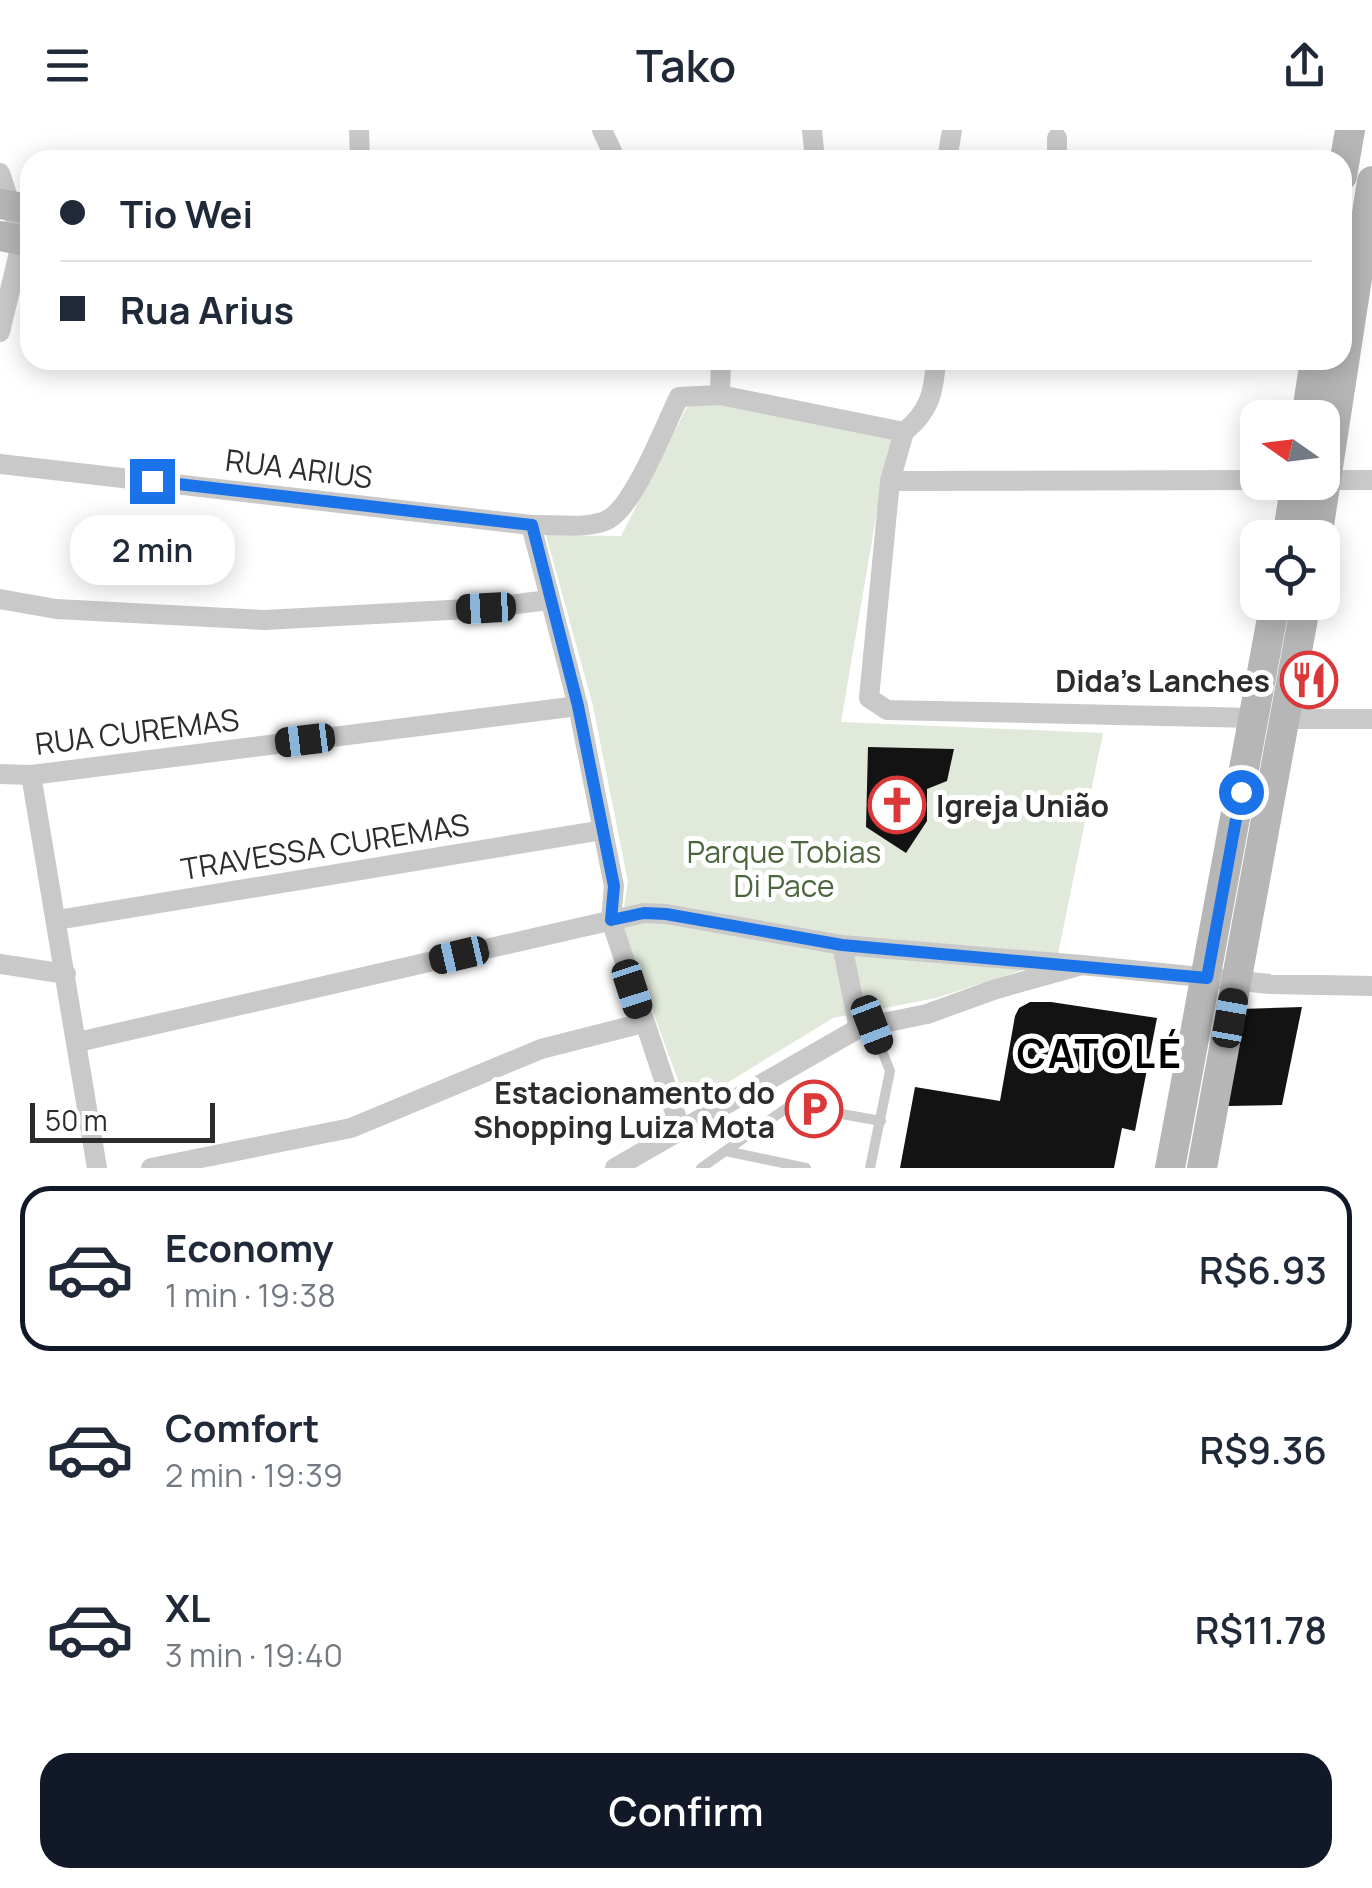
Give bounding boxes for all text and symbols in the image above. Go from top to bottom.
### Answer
text: Tako [636,34,736,96]
icon: menu [40,38,95,93]
icon: share [1277,38,1332,93]
text: Tio Wei [120,187,253,239]
text: Rua Arius [120,283,294,335]
north arrow [1240,400,1340,500]
map controls [1240,400,1340,620]
street label: RUA ARIUS [223,439,375,497]
route end [130,459,175,504]
callout: 2 min [70,516,234,586]
button: locate [1240,520,1340,620]
text: 2 min [112,528,193,572]
car [455,591,517,625]
restaurant icon: Dida's Lanches [1279,650,1339,710]
place label: Dida's Lanches [1055,660,1270,701]
street label: RUA CUREMAS [33,698,241,764]
car [273,721,337,759]
route start [1219,770,1264,815]
church icon: Igreja União [867,775,927,835]
place label: Igreja União [936,785,1109,826]
street label: TRAVESSA CUREMAS [178,803,472,889]
park label: Parque Tobias Di Pace [687,831,881,906]
car [426,934,492,976]
car [608,956,656,1022]
car [1210,986,1250,1050]
car [847,992,897,1058]
district label: CATOLÉ [1016,1025,1184,1080]
place label: Estacionamento do Shopping Luiza Mota [473,1072,775,1147]
parking icon: Estacionamento do Shopping Luiza Mota [784,1079,844,1139]
scale bar [30,1098,215,1143]
text: 50 m [45,1101,108,1139]
text: Economy [165,1221,334,1273]
icon: car [45,1224,135,1314]
text: R$6.93 [1199,1243,1327,1295]
text: 1 min · 19:38 [165,1273,336,1317]
text: Comfort [165,1401,319,1453]
icon: car [45,1404,135,1494]
text: R$9.36 [1199,1423,1327,1475]
text: 2 min · 19:39 [165,1453,343,1497]
text: XL [165,1581,210,1633]
icon: car [45,1584,135,1674]
text: R$11.78 [1195,1603,1327,1655]
text: 3 min · 19:40 [165,1633,343,1677]
button: Confirm [40,1753,1332,1868]

